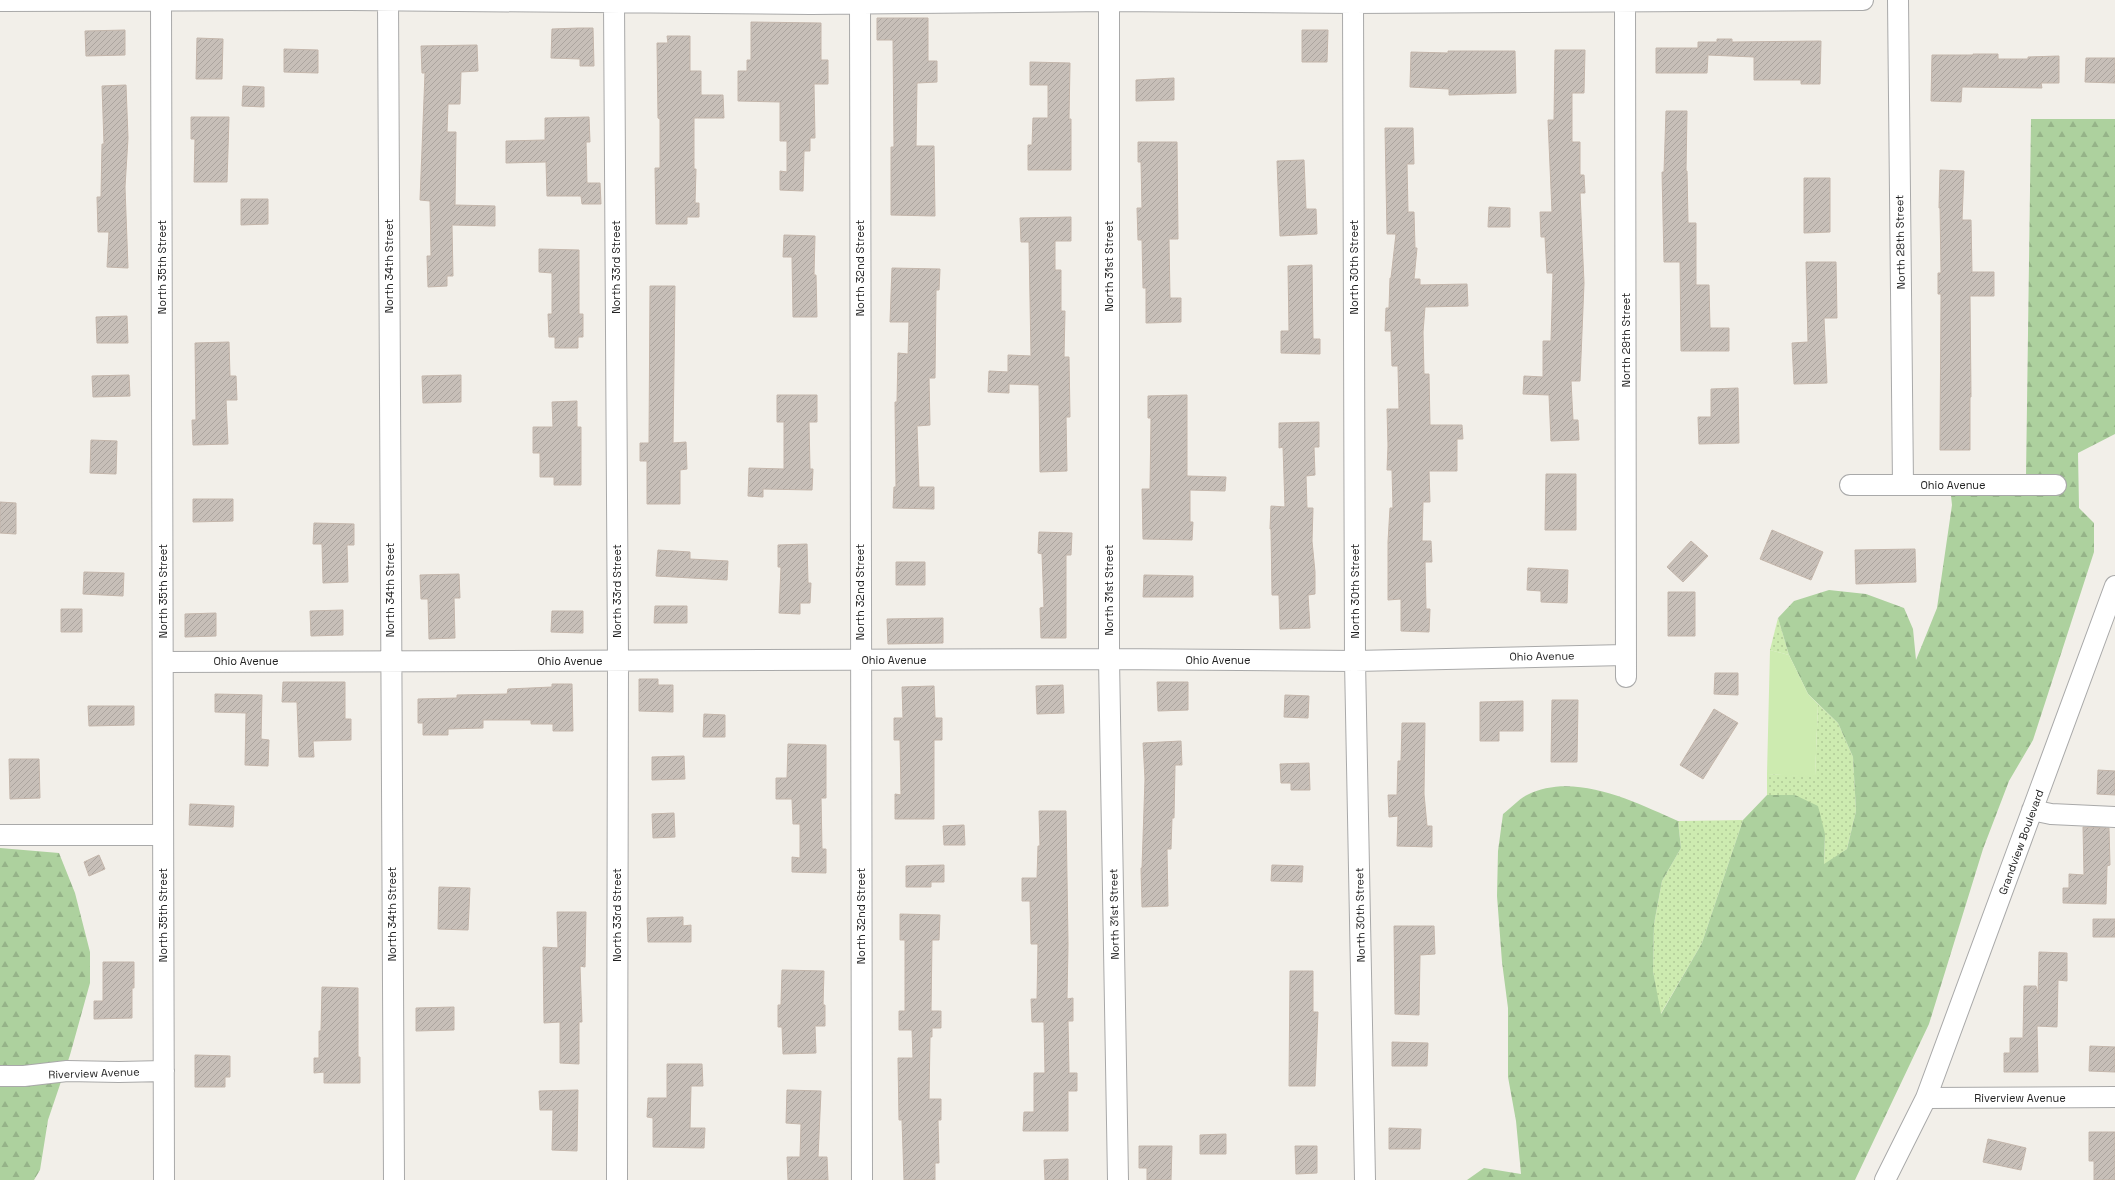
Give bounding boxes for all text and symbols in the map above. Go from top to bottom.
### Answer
street label: North 28th Street [1892,195,1908,289]
street label: North 34th Street [382,219,396,313]
street label: North 35th Street [155,220,169,314]
street label: North 33rd Street [609,220,623,314]
street label: North 32nd Street [853,220,867,316]
street label: North 31st Street [1102,220,1116,312]
street label: North 30th Street [1347,220,1361,314]
street label: North 29th Street [1619,293,1633,387]
street label: Ohio Avenue [1920,478,1986,492]
street label: North 34th Street [383,543,397,637]
street label: North 35th Street [156,544,170,638]
street label: North 33rd Street [610,544,624,638]
street label: North 32nd Street [853,544,867,640]
street label: North 31st Street [1102,544,1116,636]
street label: North 30th Street [1348,544,1362,638]
street label: Ohio Avenue [1509,648,1575,664]
street label: Ohio Avenue [861,653,927,667]
street label: Ohio Avenue [1185,653,1251,667]
street label: Ohio Avenue [213,654,279,668]
street label: Ohio Avenue [537,654,603,668]
street label: Grandview Boulevard [1995,787,2047,897]
street label: North 34th Street [385,867,399,961]
street label: North 30th Street [1352,867,1368,963]
street label: North 35th Street [156,868,170,962]
street label: North 33rd Street [610,868,624,962]
street label: North 32nd Street [854,868,868,964]
street label: North 31st Street [1106,868,1122,960]
street label: Riverview Avenue [48,1064,140,1082]
street label: Riverview Avenue [1974,1091,2066,1105]

